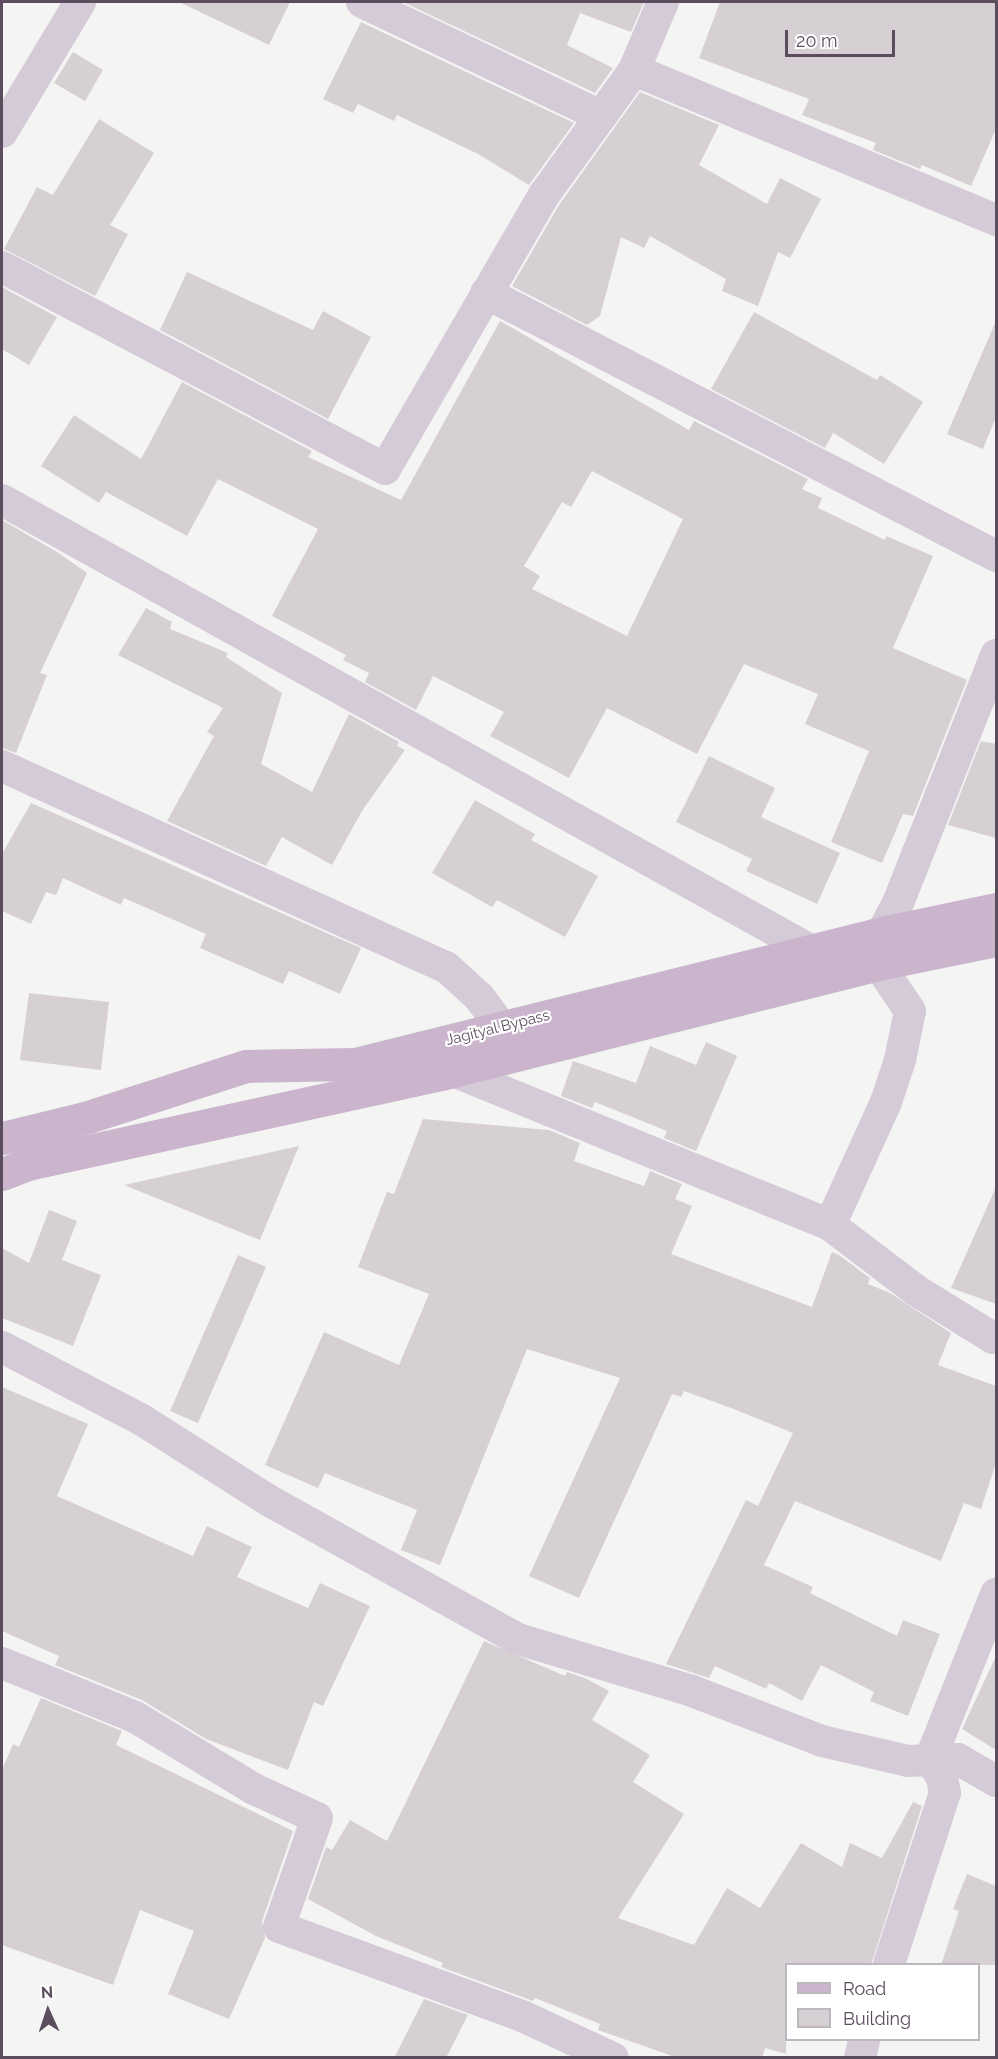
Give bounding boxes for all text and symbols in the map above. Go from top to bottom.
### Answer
scale bar [788,18,898,56]
text: 20 m [796,30,838,51]
street label: Jagityal Bypass [444,1006,552,1050]
legend [785,1963,980,2041]
text: Road [843,1978,886,1999]
north arrow [18,1981,78,2041]
text: N [40,1983,54,2002]
text: Building [843,2008,911,2029]

